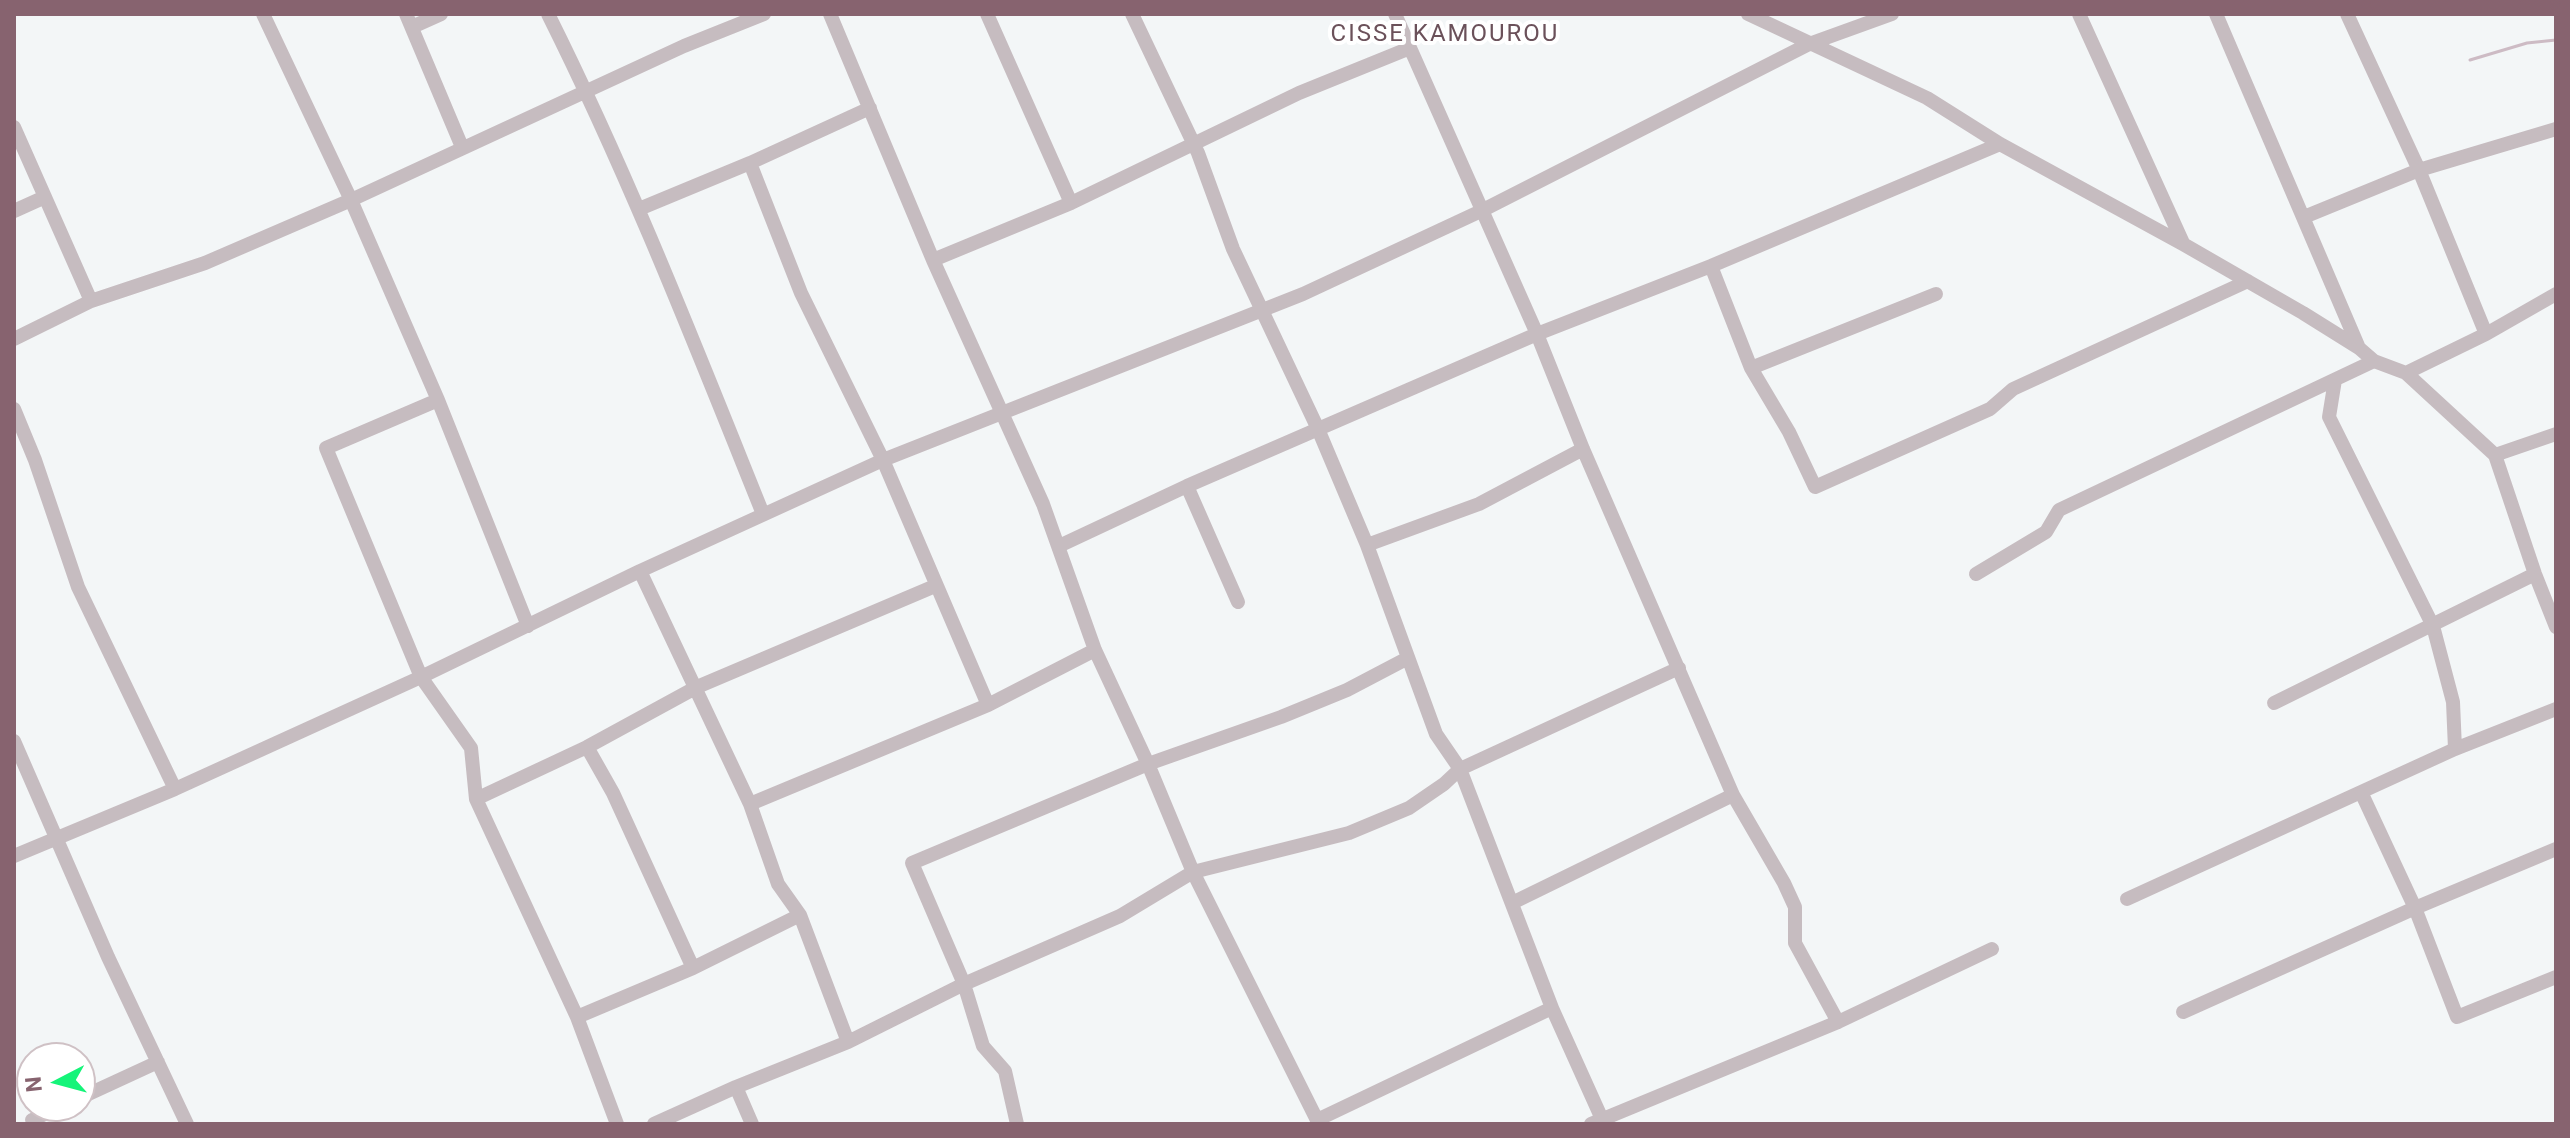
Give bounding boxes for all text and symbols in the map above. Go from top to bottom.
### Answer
district label: CISSE KAMOUROU [1331,21,1559,49]
north arrow [16,1042,96,1122]
text: N [20,1075,47,1093]

